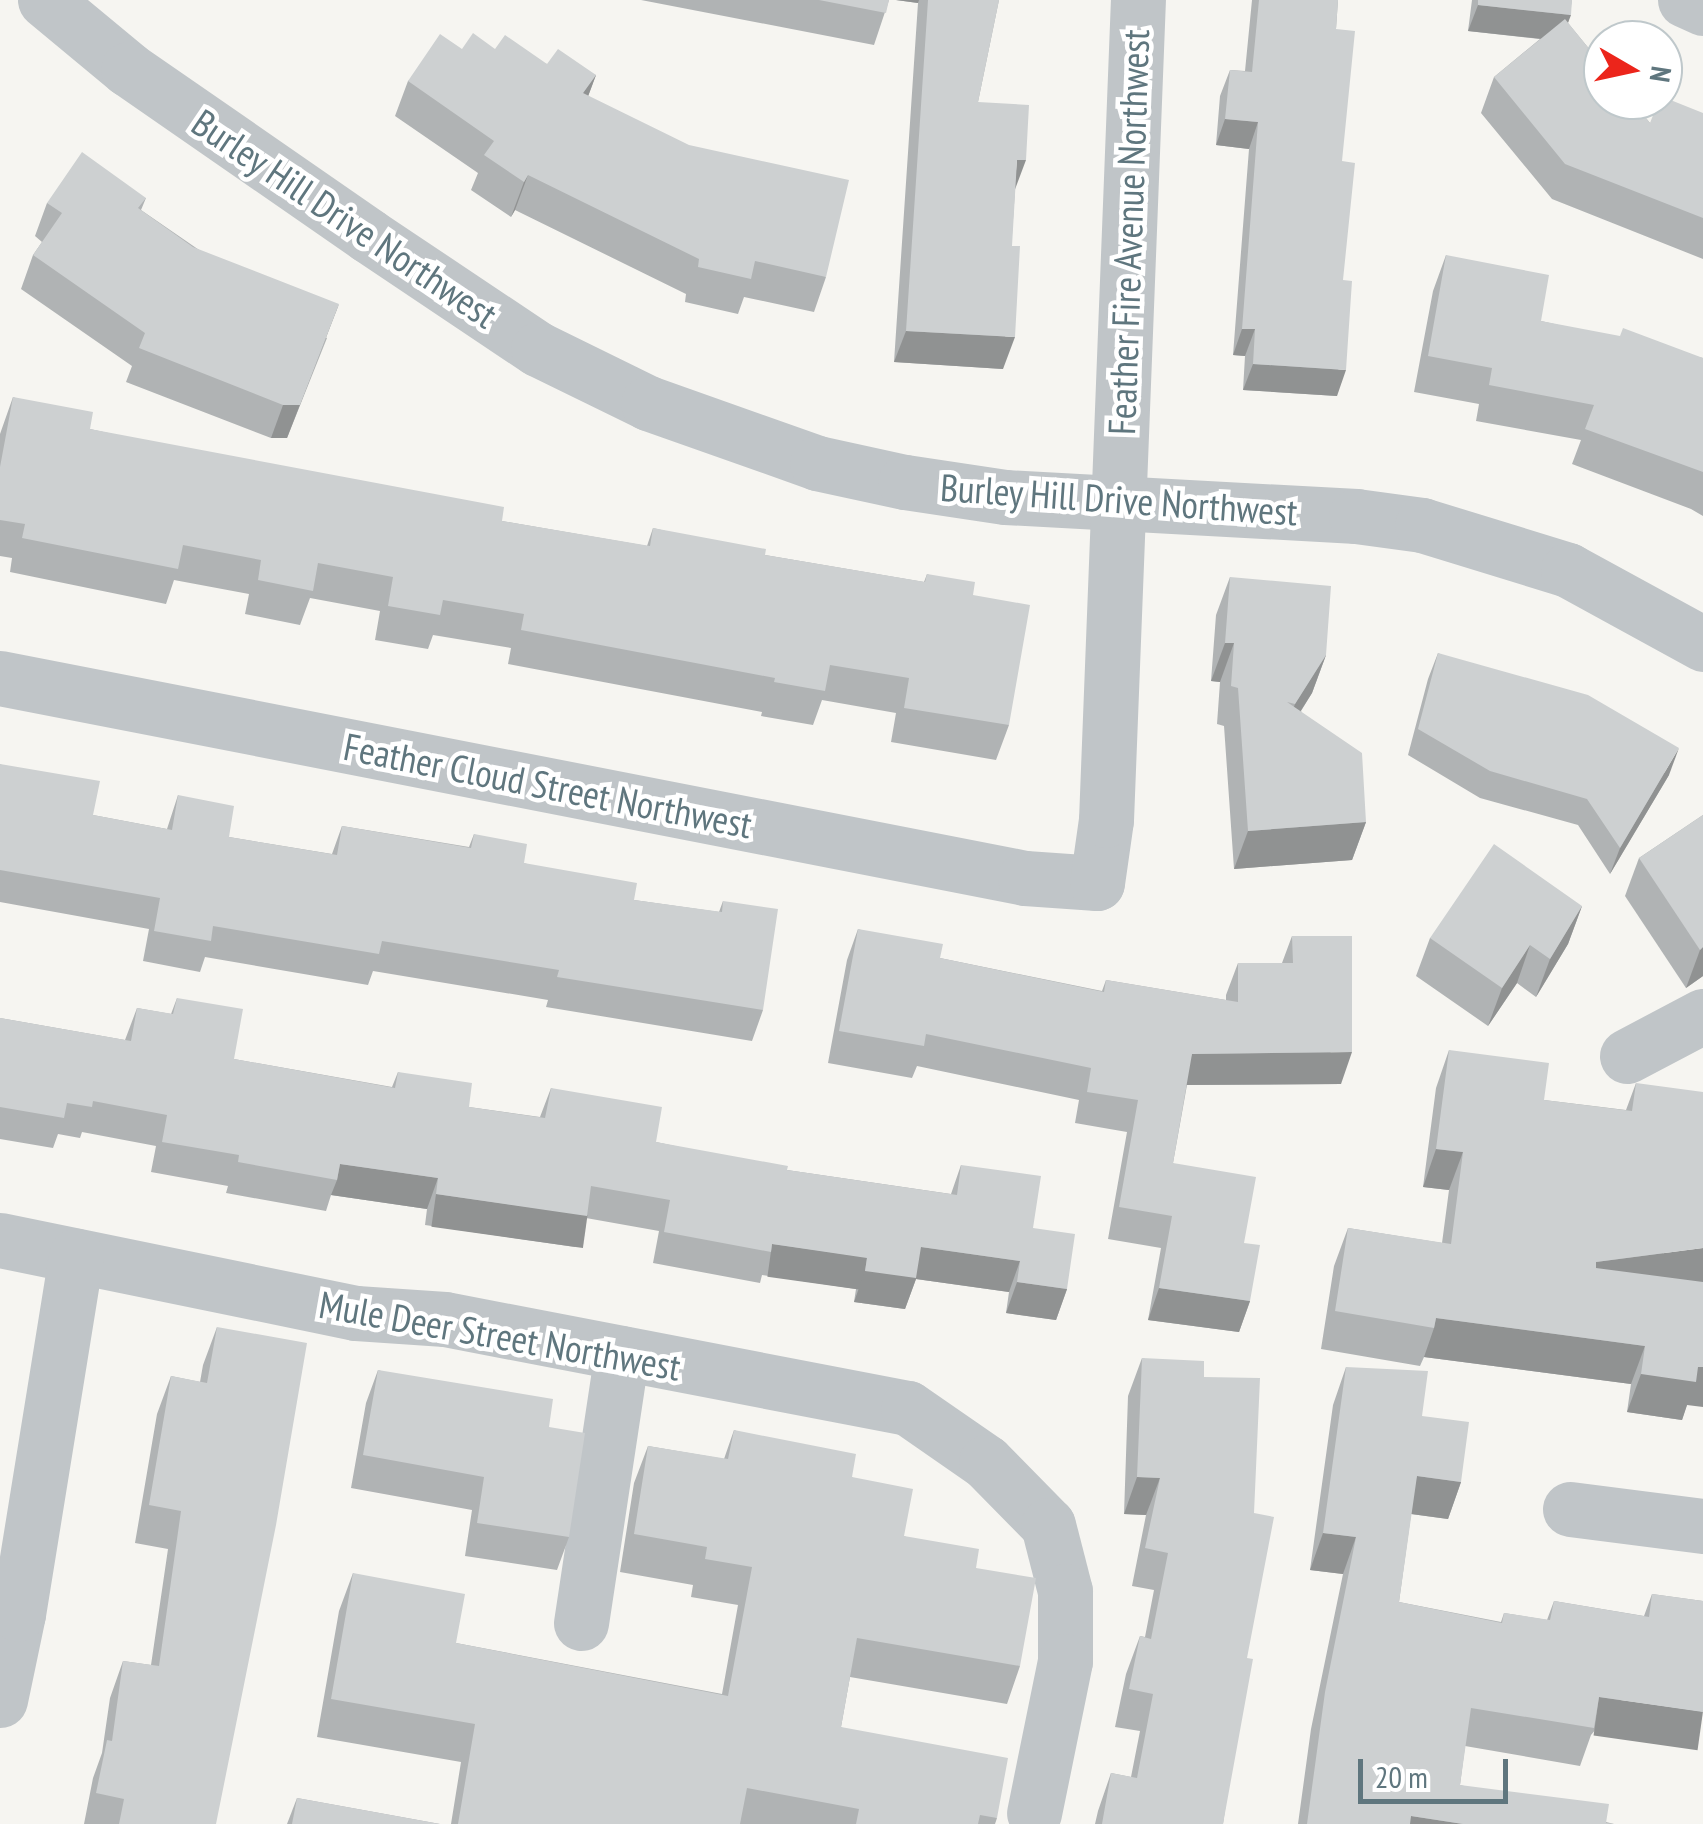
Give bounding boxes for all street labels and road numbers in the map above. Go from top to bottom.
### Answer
street label: Feather Fire Avenue Northwest [1098,28,1158,436]
street label: Burley Hill Drive Northwest [183,99,507,337]
street label: Burley Hill Drive Northwest [938,464,1300,534]
street label: Feather Cloud Street Northwest [340,723,756,847]
street label: Mule Deer Street Northwest [316,1281,684,1389]

